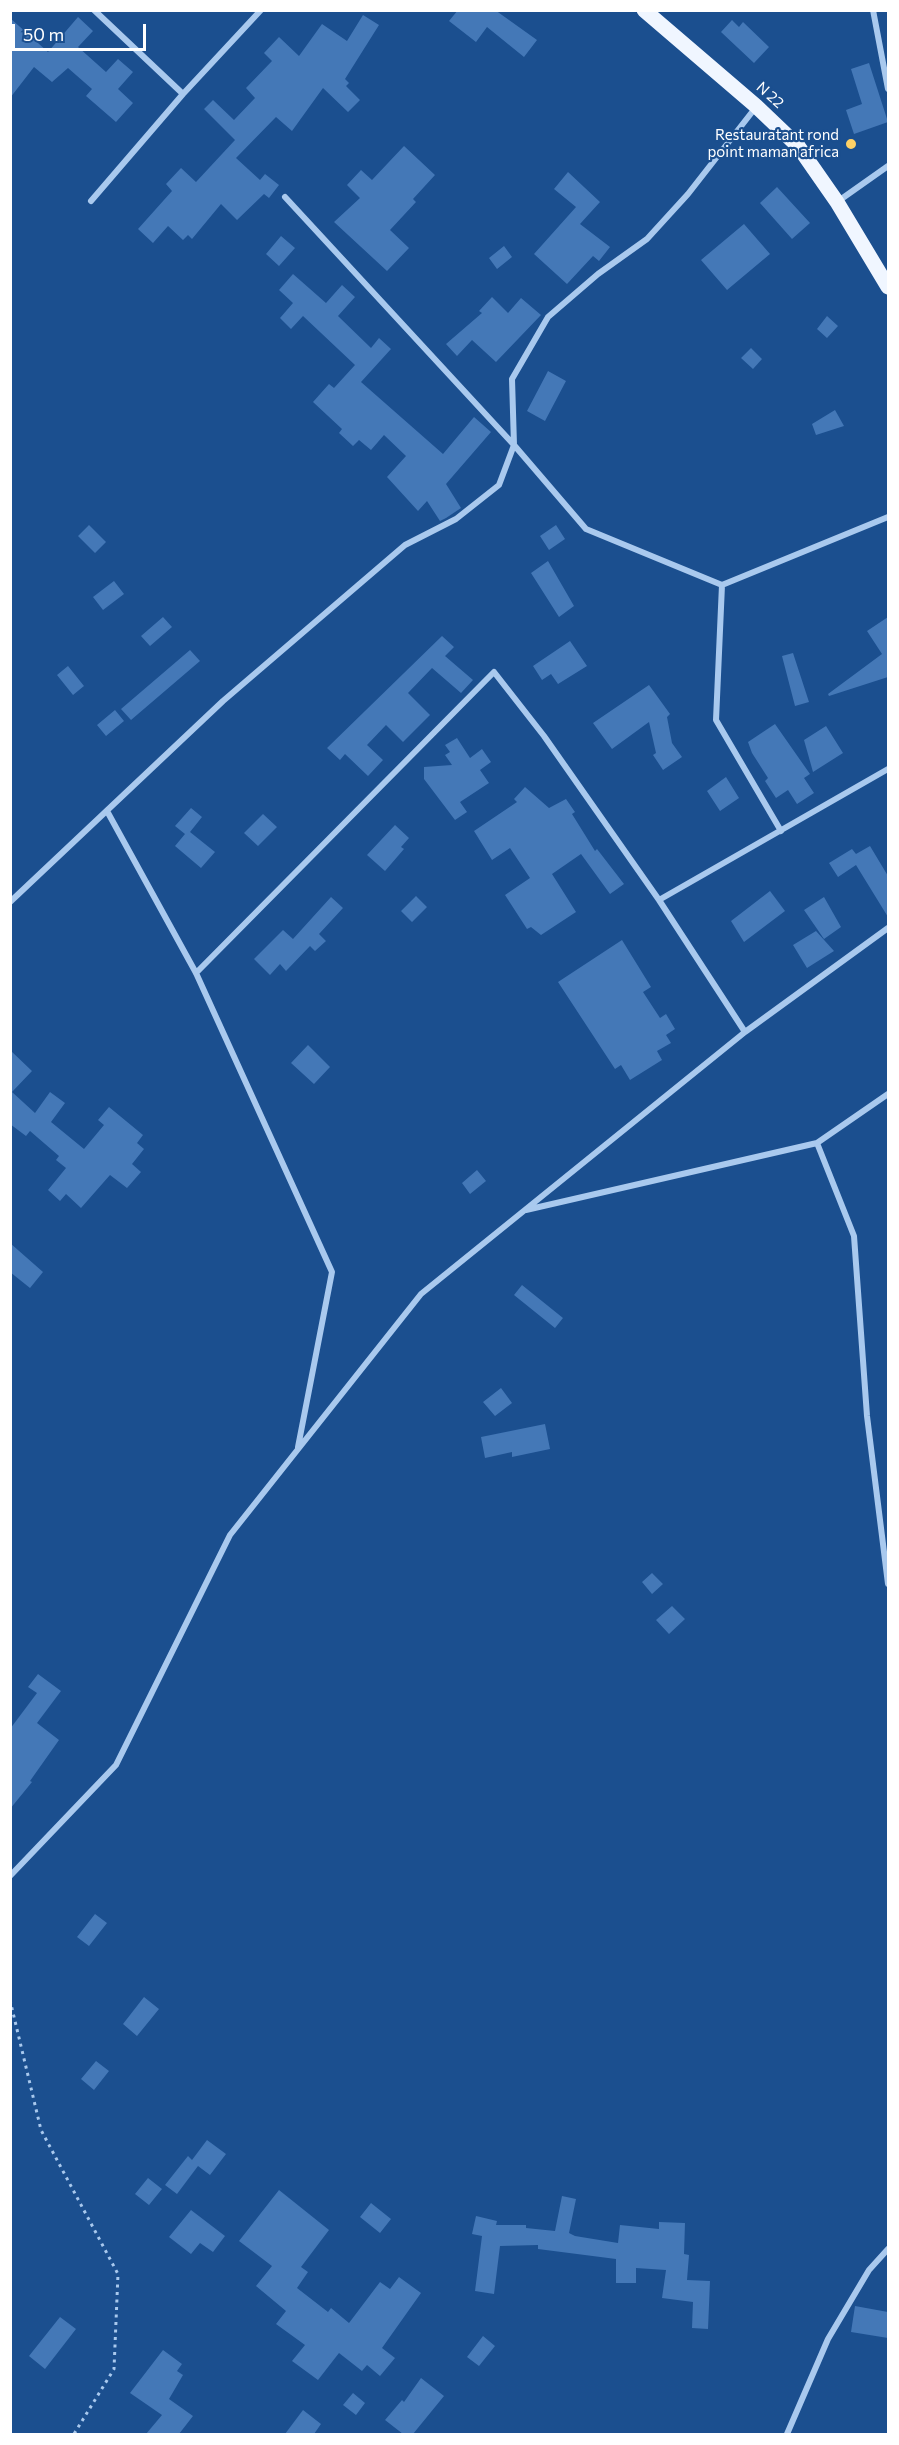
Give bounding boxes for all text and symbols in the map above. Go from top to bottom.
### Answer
scale bar [15,12,148,50]
text: 50 m [23,23,64,45]
street label: N 22 [753,78,787,112]
place label: Restauratant rond point maman africa [707,126,839,161]
marker: Restauratant rond point maman africa [844,137,858,151]

